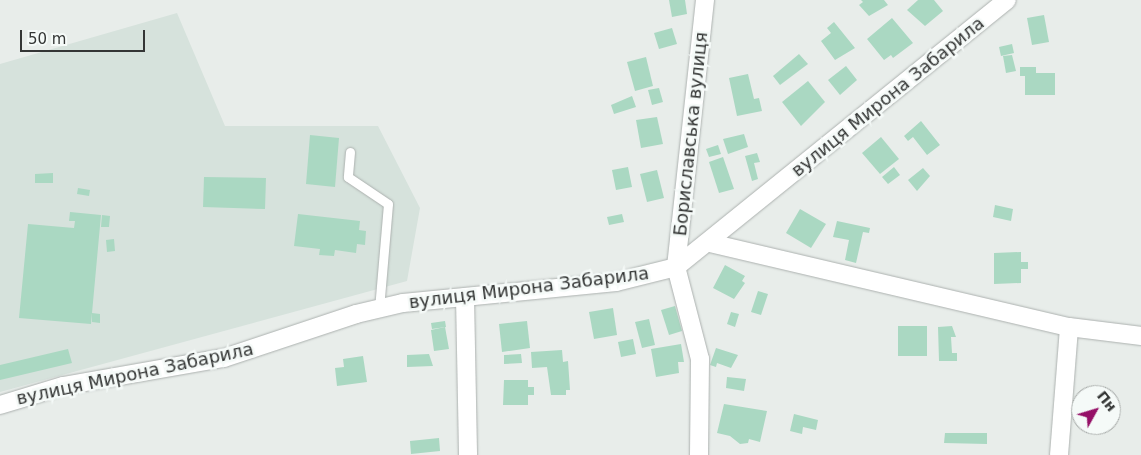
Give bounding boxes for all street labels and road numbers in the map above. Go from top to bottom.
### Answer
street label: вулиця Мирона Забарила [787,13,989,181]
street label: Бориславська вулиця [670,31,712,237]
street label: вулиця Мирона Забарила [408,263,650,313]
street label: вулиця Мирона Забарила [14,338,256,410]

